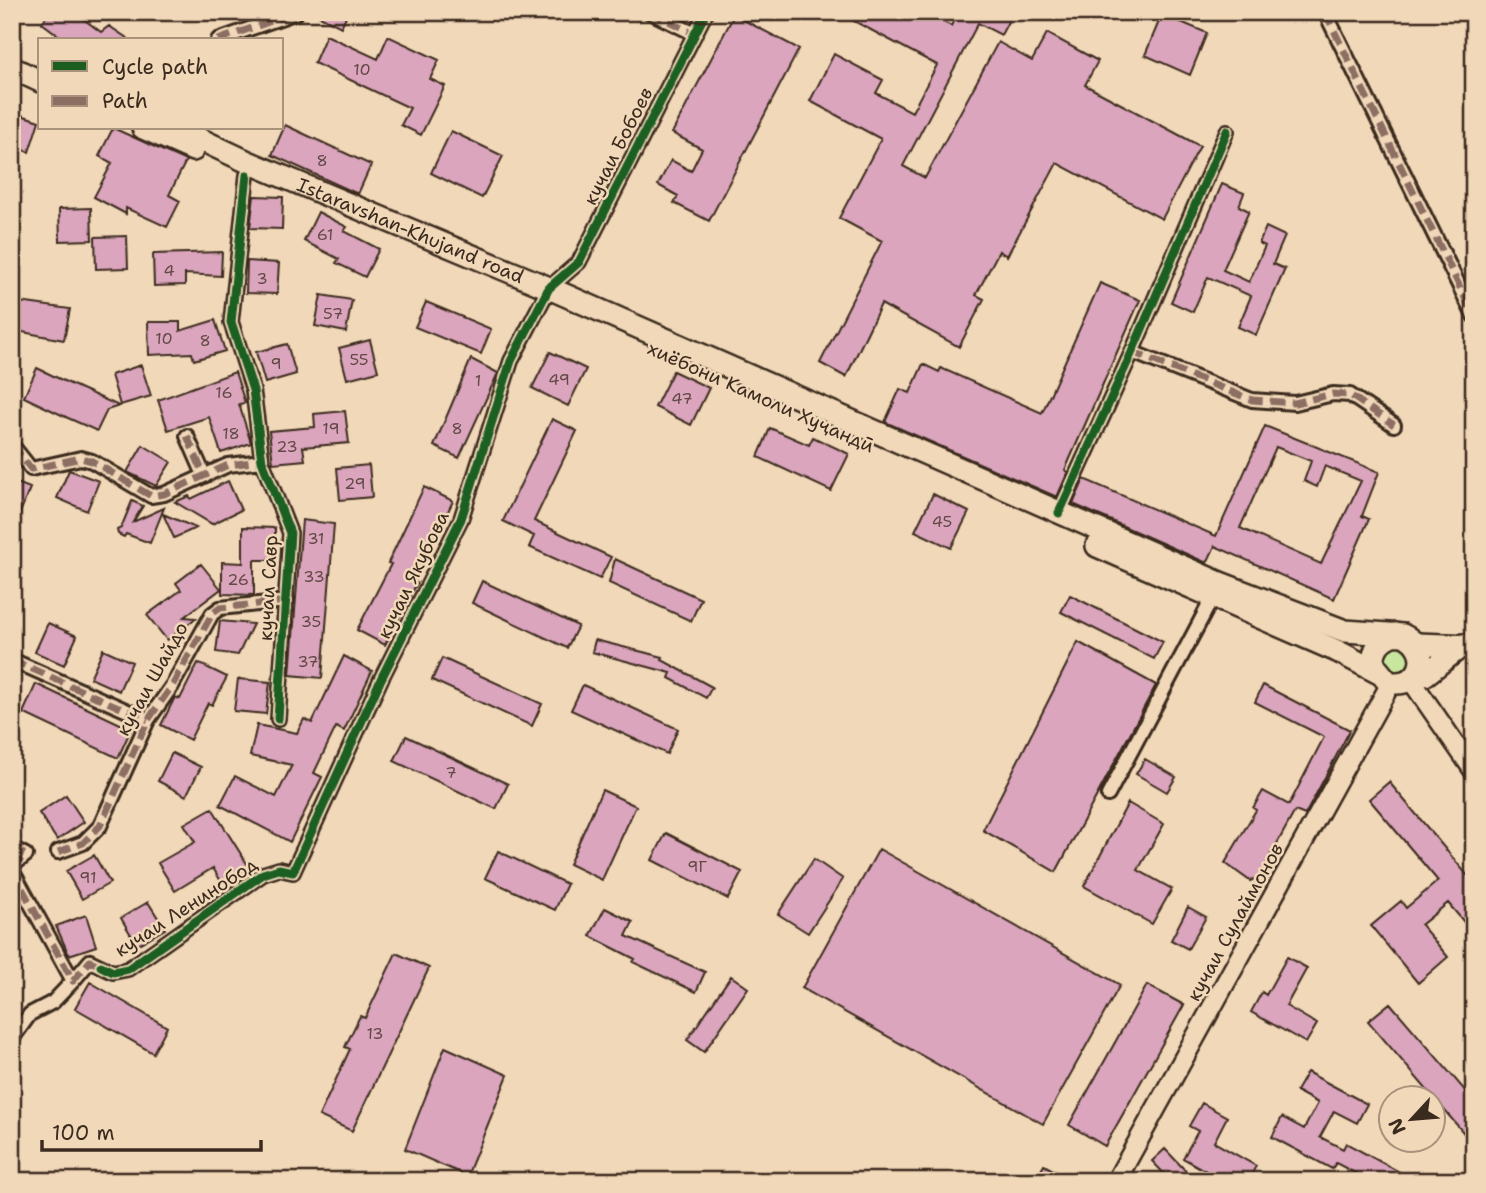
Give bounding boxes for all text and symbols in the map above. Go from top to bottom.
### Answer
legend [38,38,284,130]
text: Cycle path [102,53,208,81]
house number: 10 [353,59,371,80]
street label: кучаи Бобоев [578,83,658,209]
text: Path [102,87,148,115]
house number: 8 [316,150,328,171]
street label: Istaravshan-Khujand road [293,172,528,289]
house number: 61 [317,224,333,245]
house number: 4 [163,260,175,281]
house number: 3 [256,268,268,289]
house number: 57 [323,303,343,324]
house number: 10 [155,328,173,349]
house number: 8 [199,330,211,351]
street label: хиёбони Камоли Хуҷандӣ [644,336,878,458]
house number: 55 [349,349,369,370]
house number: 9 [270,353,282,374]
house number: 49 [548,369,570,390]
house number: 1 [475,370,481,391]
house number: 16 [215,382,233,403]
house number: 47 [671,388,693,409]
house number: 19 [322,418,340,439]
house number: 8 [451,418,463,439]
house number: 18 [222,423,240,444]
house number: 23 [276,436,298,457]
house number: 29 [344,473,366,494]
street label: кучаи Якубова [371,507,455,643]
house number: 45 [932,511,952,532]
house number: 31 [307,528,325,549]
street label: кучаи Савр [253,535,283,641]
house number: 33 [303,566,325,587]
house number: 26 [227,569,249,590]
house number: 35 [301,611,321,632]
street label: кучаи Шайдо [110,617,194,741]
house number: 37 [297,651,319,672]
house number: 7 [445,762,457,783]
street label: кучаи Сулаймонов [1181,838,1289,1006]
street label: кучаи Ленинобод [110,851,262,963]
house number: 9Г [687,856,707,877]
house number: 91 [79,867,97,888]
house number: 13 [366,1023,384,1044]
north arrow [1378,1084,1448,1154]
scale bar [42,1109,261,1153]
text: N [1383,1114,1412,1138]
text: 100 m [52,1119,115,1147]

